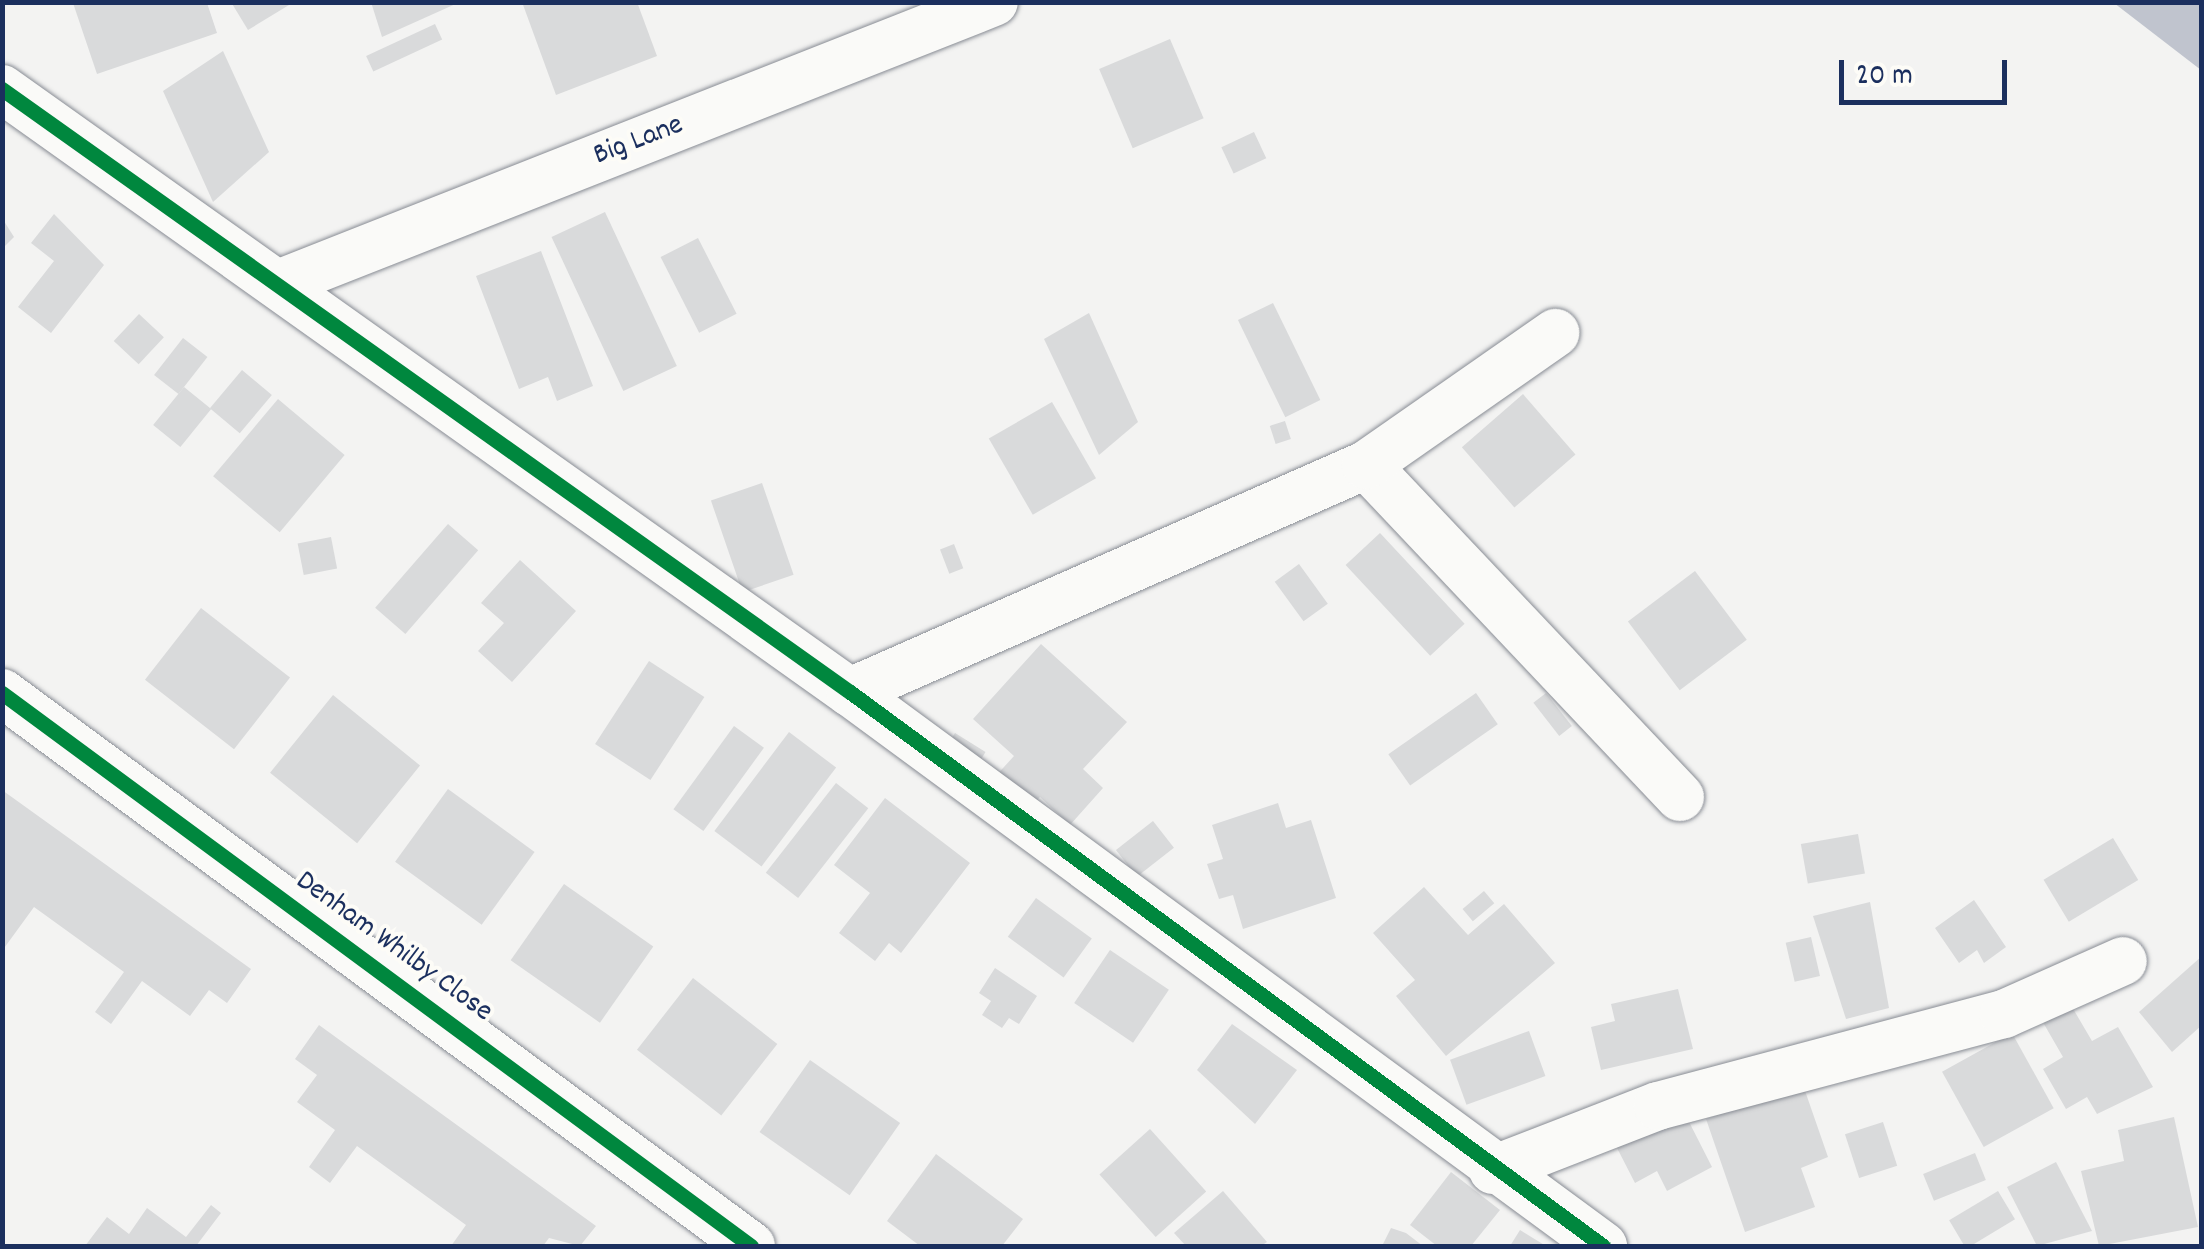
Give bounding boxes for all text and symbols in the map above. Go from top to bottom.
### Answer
scale bar [1844,40,2012,102]
text: 20 m [1856,56,1913,99]
street label: Big Lane [589,109,689,175]
street label: Denham Whilby Close [288,864,498,1032]

